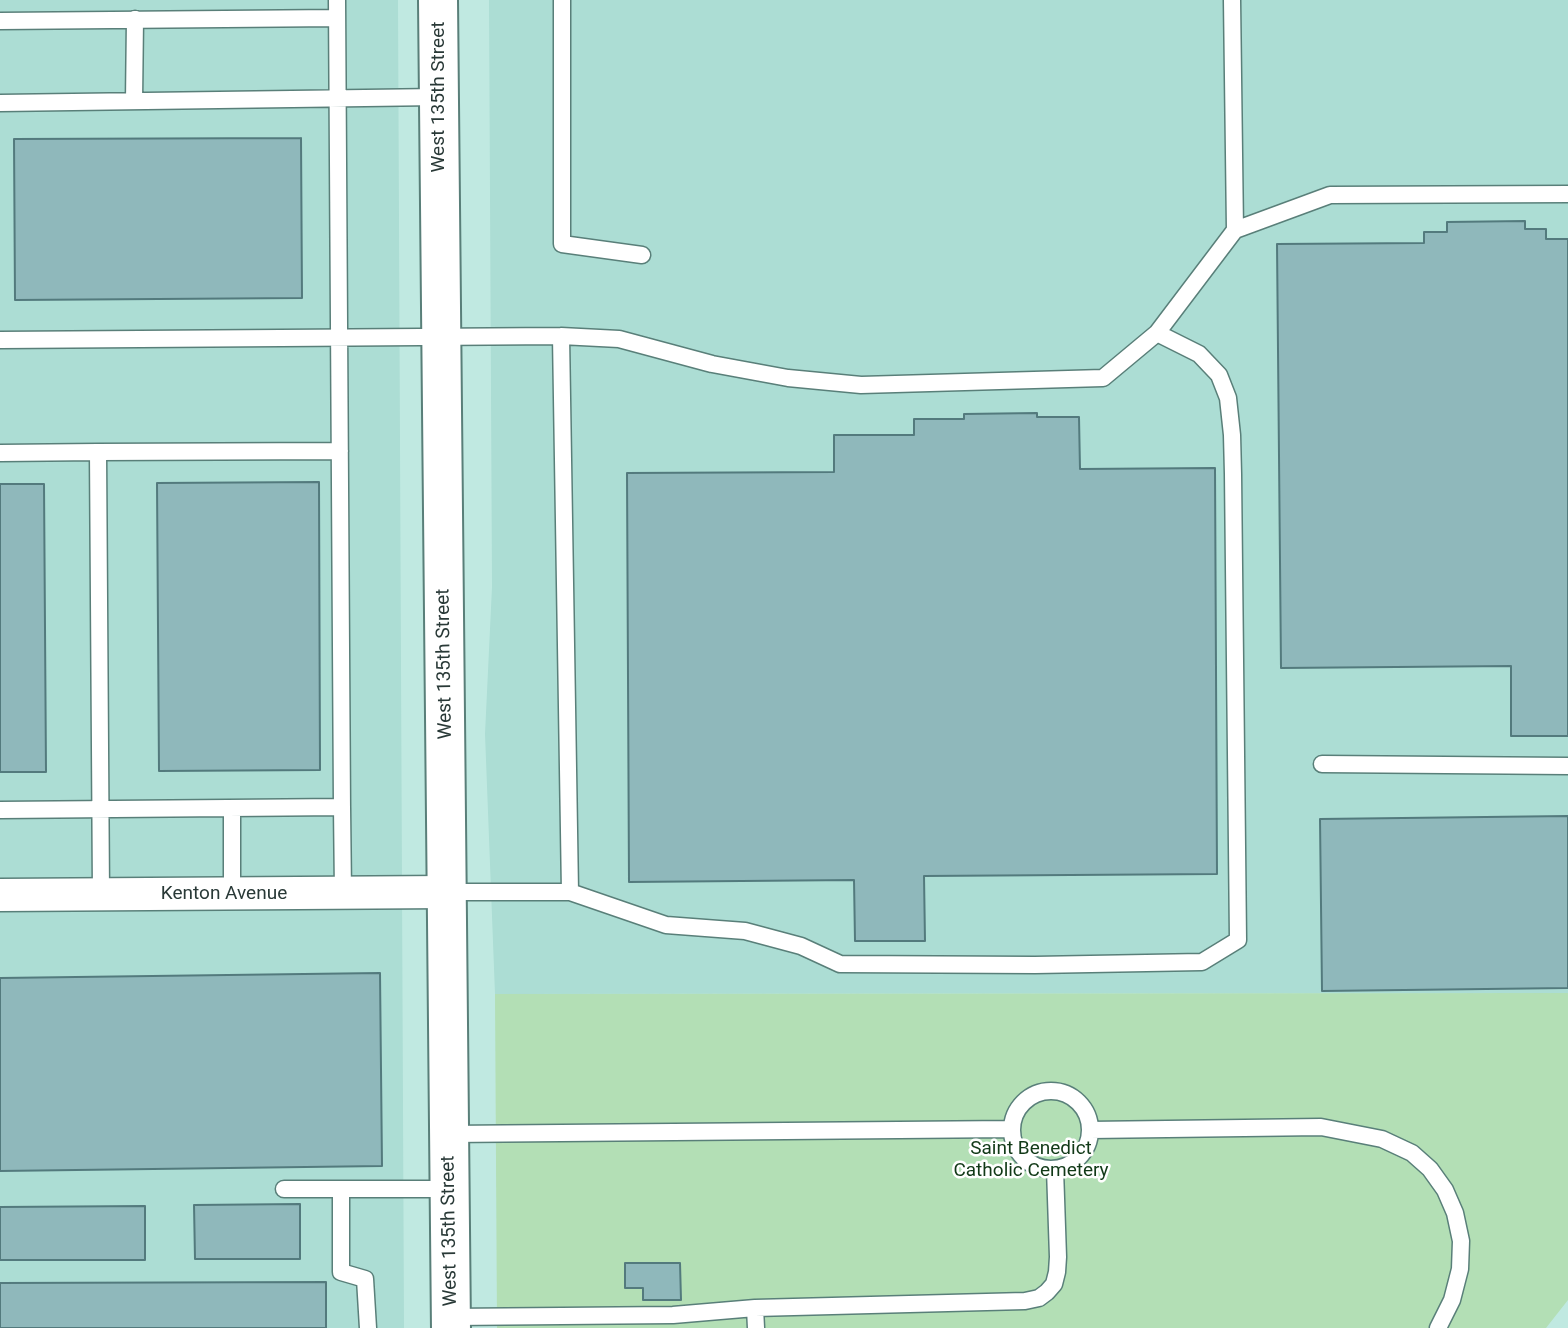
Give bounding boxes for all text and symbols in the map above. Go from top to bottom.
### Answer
street label: West 135th Street [428,22,450,172]
street label: West 135th Street [432,588,458,740]
street label: Kenton Avenue [161,883,287,905]
park label: Saint Benedict Catholic Cemetery [953,1138,1109,1182]
street label: West 135th Street [437,1155,463,1307]

